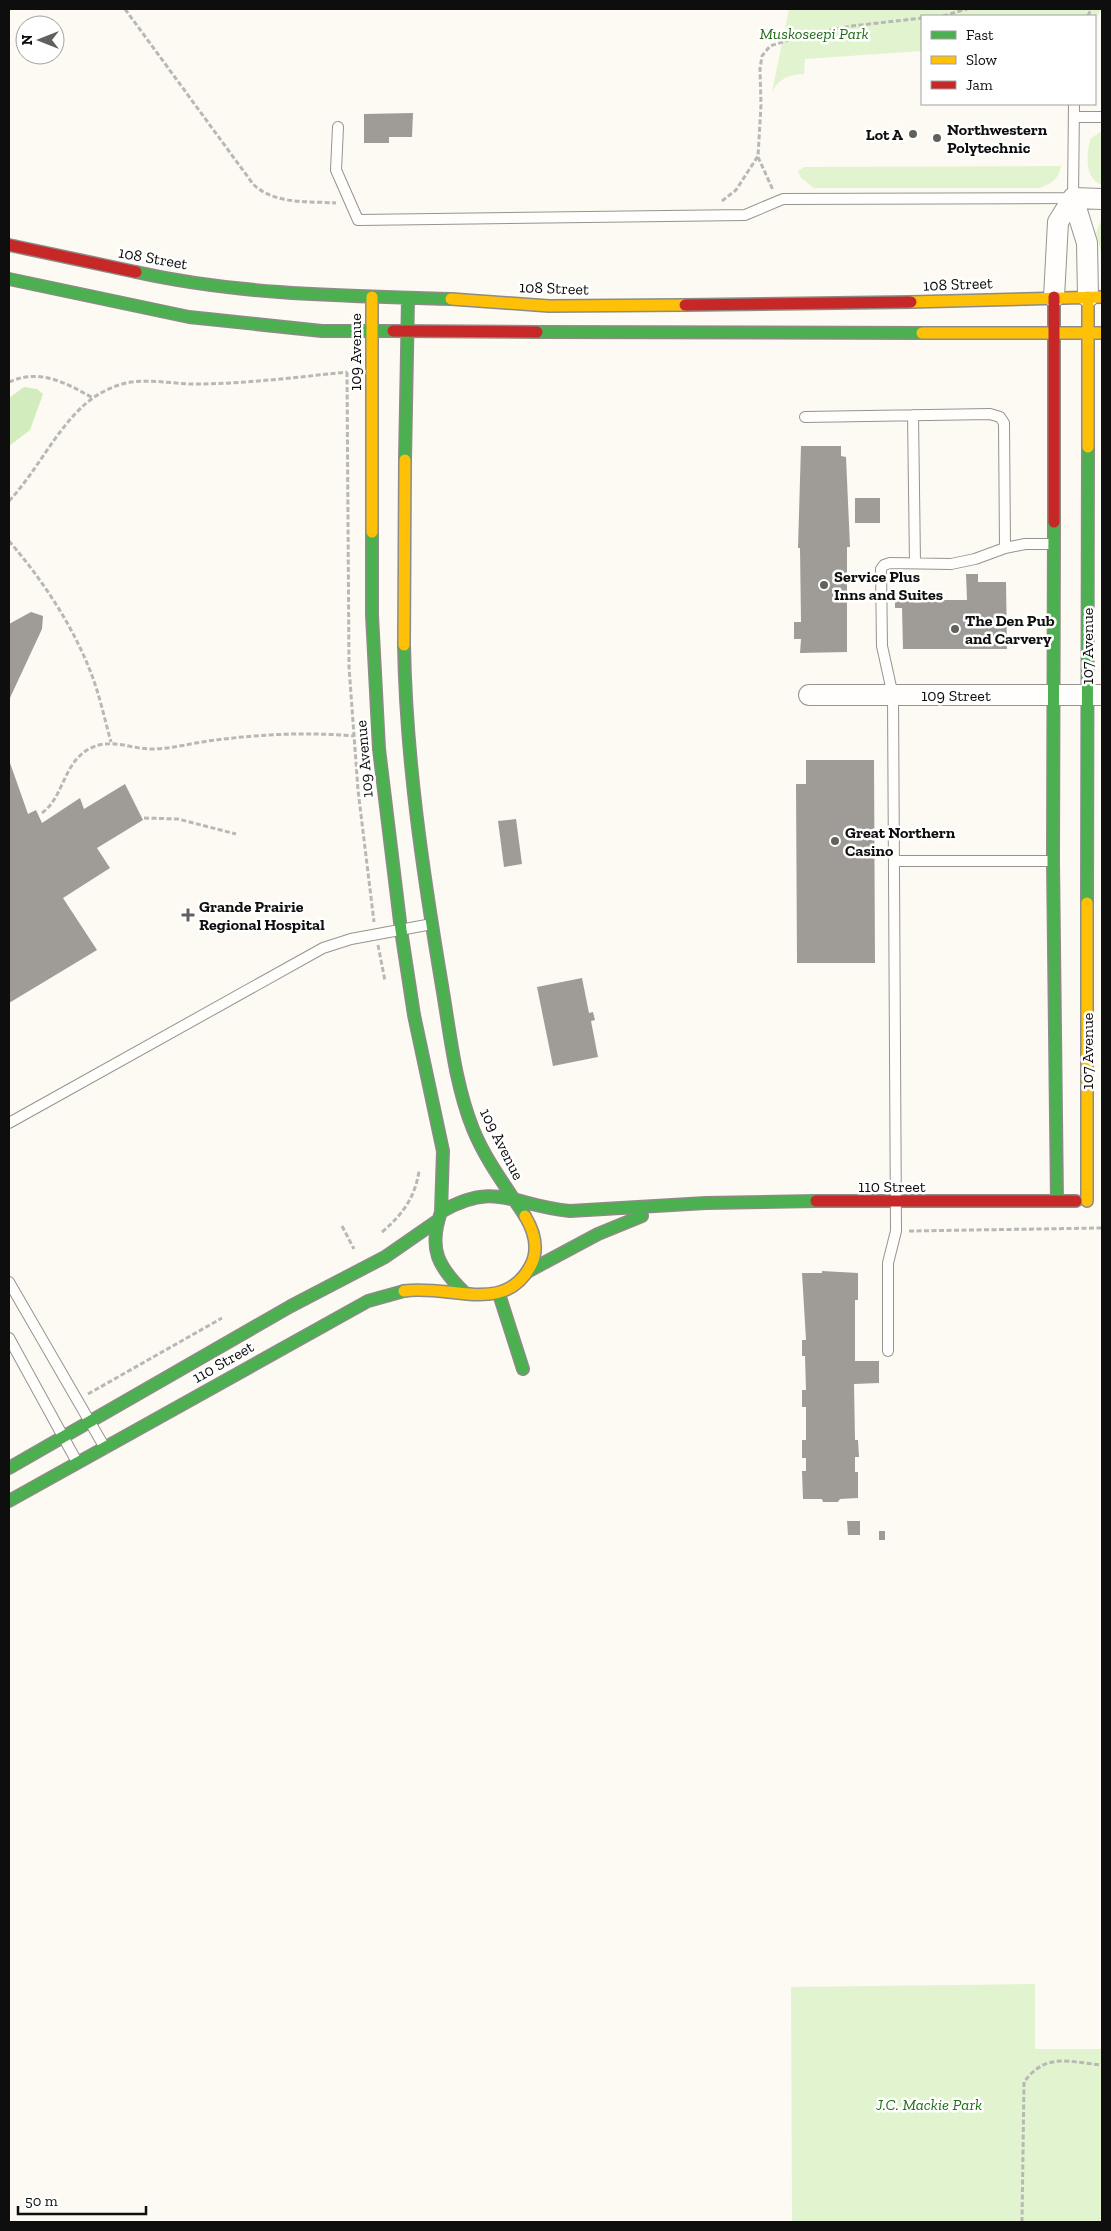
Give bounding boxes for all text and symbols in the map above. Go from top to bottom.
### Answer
north arrow [15,15,65,65]
legend [921,15,1096,105]
park label: Muskoseepi Park [759,24,869,43]
text: Fast [966,26,994,44]
text: N [19,34,36,45]
text: Slow [966,51,998,69]
text: Jam [966,76,993,94]
place label: Northwestern Polytechnic [947,120,1048,157]
place label: Lot A [866,125,903,144]
marker: Lot A [907,128,919,140]
marker: Northwestern Polytechnic [931,132,943,144]
street label: 108 Street [117,243,189,273]
street label: 108 Street [923,273,993,295]
street label: 108 Street [519,277,589,299]
street label: 109 Avenue [346,313,365,391]
place label: Service Plus Inns and Suites [834,567,943,604]
marker: Service Plus Inns and Suites [818,579,830,591]
street label: 107 Avenue [1078,608,1097,684]
place label: The Den Pub and Carvery [965,611,1055,648]
marker: The Den Pub and Carvery [949,623,961,635]
street label: 109 Street [921,686,991,705]
street label: 109 Avenue [351,719,377,799]
place label: Great Northern Casino [845,823,956,860]
marker: Great Northern Casino [829,835,841,847]
place label: Grande Prairie Regional Hospital [199,897,325,934]
marker: Grande Prairie Regional Hospital [181,908,195,922]
street label: 107 Avenue [1078,1013,1097,1089]
street label: 109 Avenue [476,1105,528,1183]
street label: 110 Street [858,1177,926,1196]
street label: 110 Street [189,1337,257,1387]
park label: J.C. Mackie Park [875,2095,982,2114]
scale bar [18,2184,145,2216]
text: 50 m [25,2192,58,2210]

